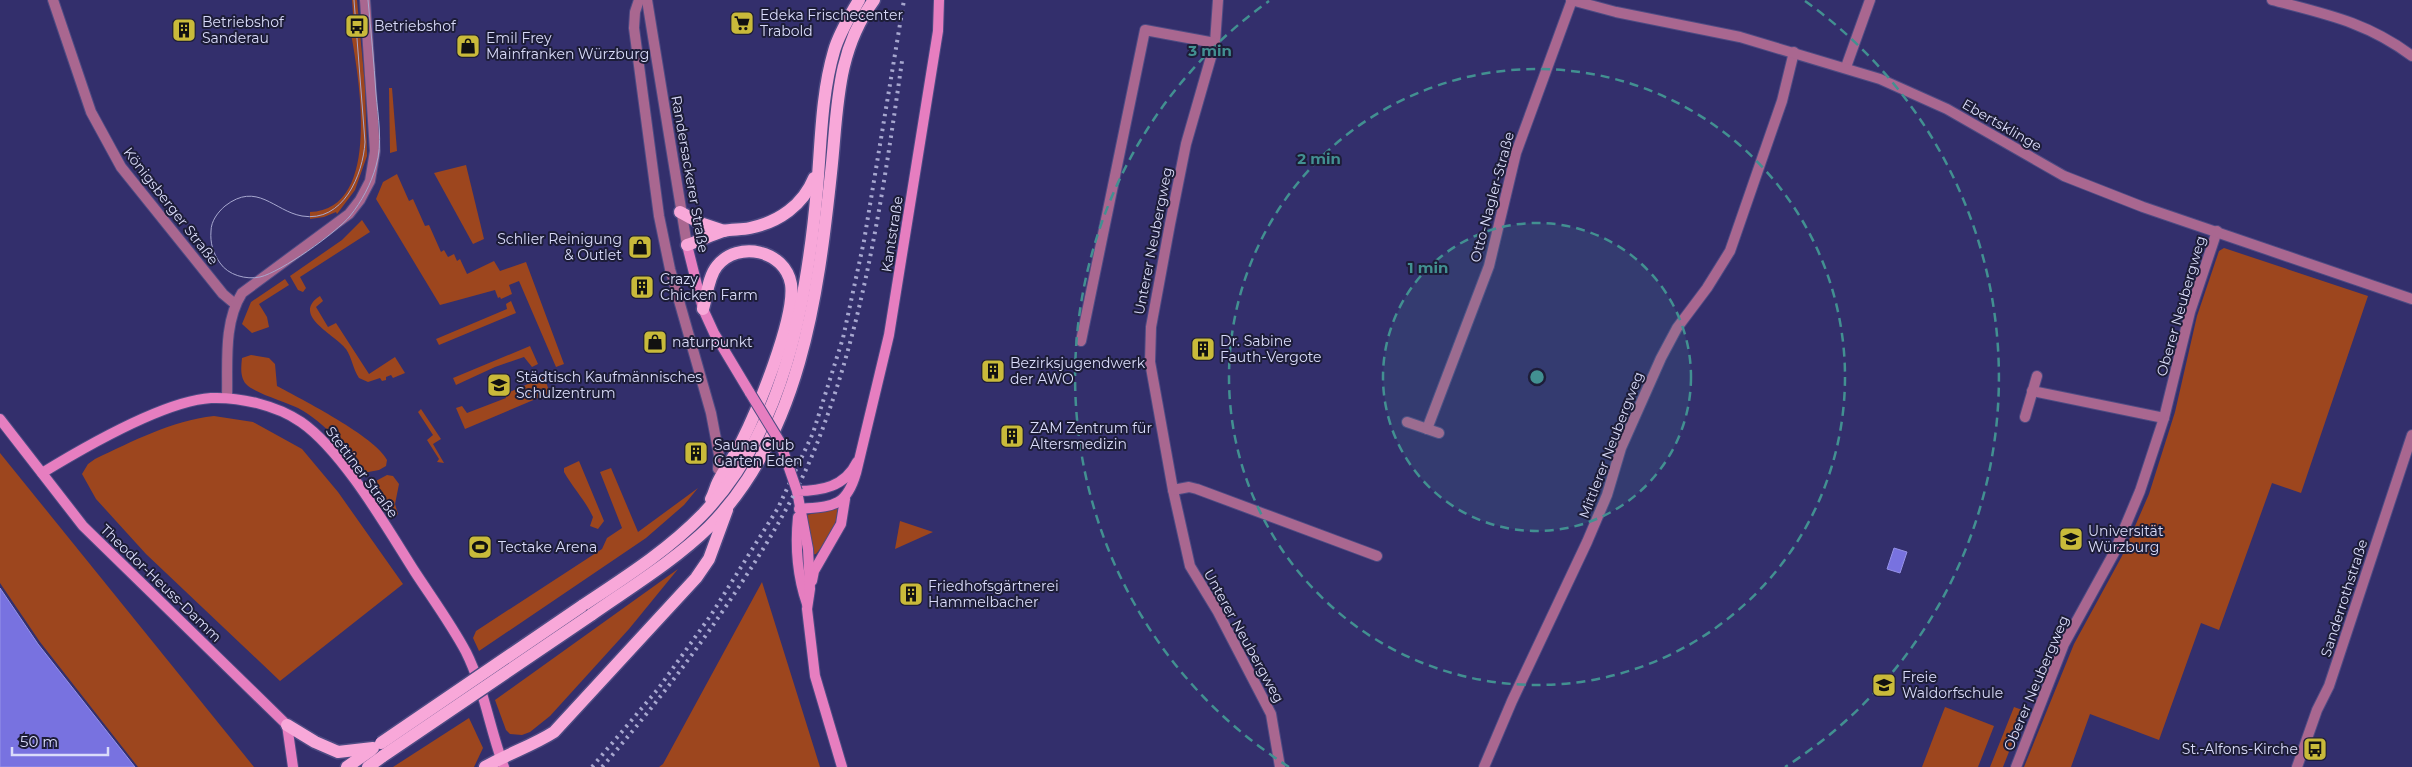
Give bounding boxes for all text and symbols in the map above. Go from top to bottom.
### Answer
place label: Edeka Frischecenter Trabold [760,6,903,40]
supermarket icon: Edeka Frischecenter Trabold [729,10,755,36]
place label: Betriebshof Sanderau [202,13,285,47]
bus stop icon: Betriebshof [344,13,370,39]
building icon: Betriebshof Sanderau [171,17,197,43]
place label: Betriebshof [374,17,457,35]
place label: Emil Frey Mainfranken Würzburg [486,29,649,63]
shop icon: Emil Frey Mainfranken Würzburg [455,33,481,59]
text: 3 min [1187,41,1232,60]
street label: Randersackerer Straße [667,94,713,254]
street label: Ebertsklinge [1959,95,2045,155]
street label: Otto-Nagler-Straße [1466,130,1518,264]
street label: Königsberger Straße [120,144,222,268]
text: 2 min [1297,149,1341,168]
street label: Unterer Neubergweg [1130,166,1176,316]
street label: Kantstraße [877,195,907,273]
place label: Schlier Reinigung & Outlet [497,230,622,264]
shop icon: Schlier Reinigung & Outlet [627,234,653,260]
street label: Oberer Neubergweg [2152,234,2210,378]
text: 1 min [1408,258,1448,277]
place label: Crazy Chicken Farm [660,270,758,304]
building icon: Crazy Chicken Farm [629,274,655,300]
shop icon: naturpunkt [642,329,668,355]
place label: Dr. Sabine Fauth-Vergote [1220,332,1322,366]
place label: naturpunkt [672,333,753,351]
building icon: Dr. Sabine Fauth-Vergote [1190,336,1216,362]
place label: Bezirksjugendwerk der AWO [1010,354,1146,388]
building icon: Bezirksjugendwerk der AWO [980,358,1006,384]
place label: Städtisch Kaufmännisches Schulzentrum [516,368,702,402]
centre of rings [1528,368,1546,386]
street label: Mittlerer Neubergweg [1575,369,1647,521]
school or university icon: Städtisch Kaufmännisches Schulzentrum [486,372,512,398]
place label: ZAM Zentrum für Altersmedizin [1030,419,1152,453]
street label: Stettiner Straße [322,423,402,521]
building icon: ZAM Zentrum für Altersmedizin [999,423,1025,449]
place label: Sauna Club Garten Eden [714,436,803,470]
building icon: Sauna Club Garten Eden [683,440,709,466]
street label: Theodor-Heuss-Damm [97,520,225,646]
place label: Universität Würzburg [2088,522,2164,556]
school or university icon: Universität Würzburg [2058,526,2084,552]
sports icon: Tectake Arena [467,534,493,560]
street label: Sanderrothstraße [2316,537,2372,659]
place label: Tectake Arena [498,538,597,556]
street label: Unterer Neubergweg [1200,566,1288,706]
place label: Friedhofsgärtnerei Hammelbacher [928,577,1059,611]
building icon: Friedhofsgärtnerei Hammelbacher [898,581,924,607]
street label: Oberer Neubergweg [1999,613,2073,753]
place label: Freie Waldorfschule [1902,668,2003,702]
school or university icon: Freie Waldorfschule [1871,672,1897,698]
scale bar [12,724,109,756]
text: 50 m [20,732,58,751]
bus stop icon: St.-Alfons-Kirche [2302,736,2328,762]
place label: St.-Alfons-Kirche [2182,740,2298,758]

